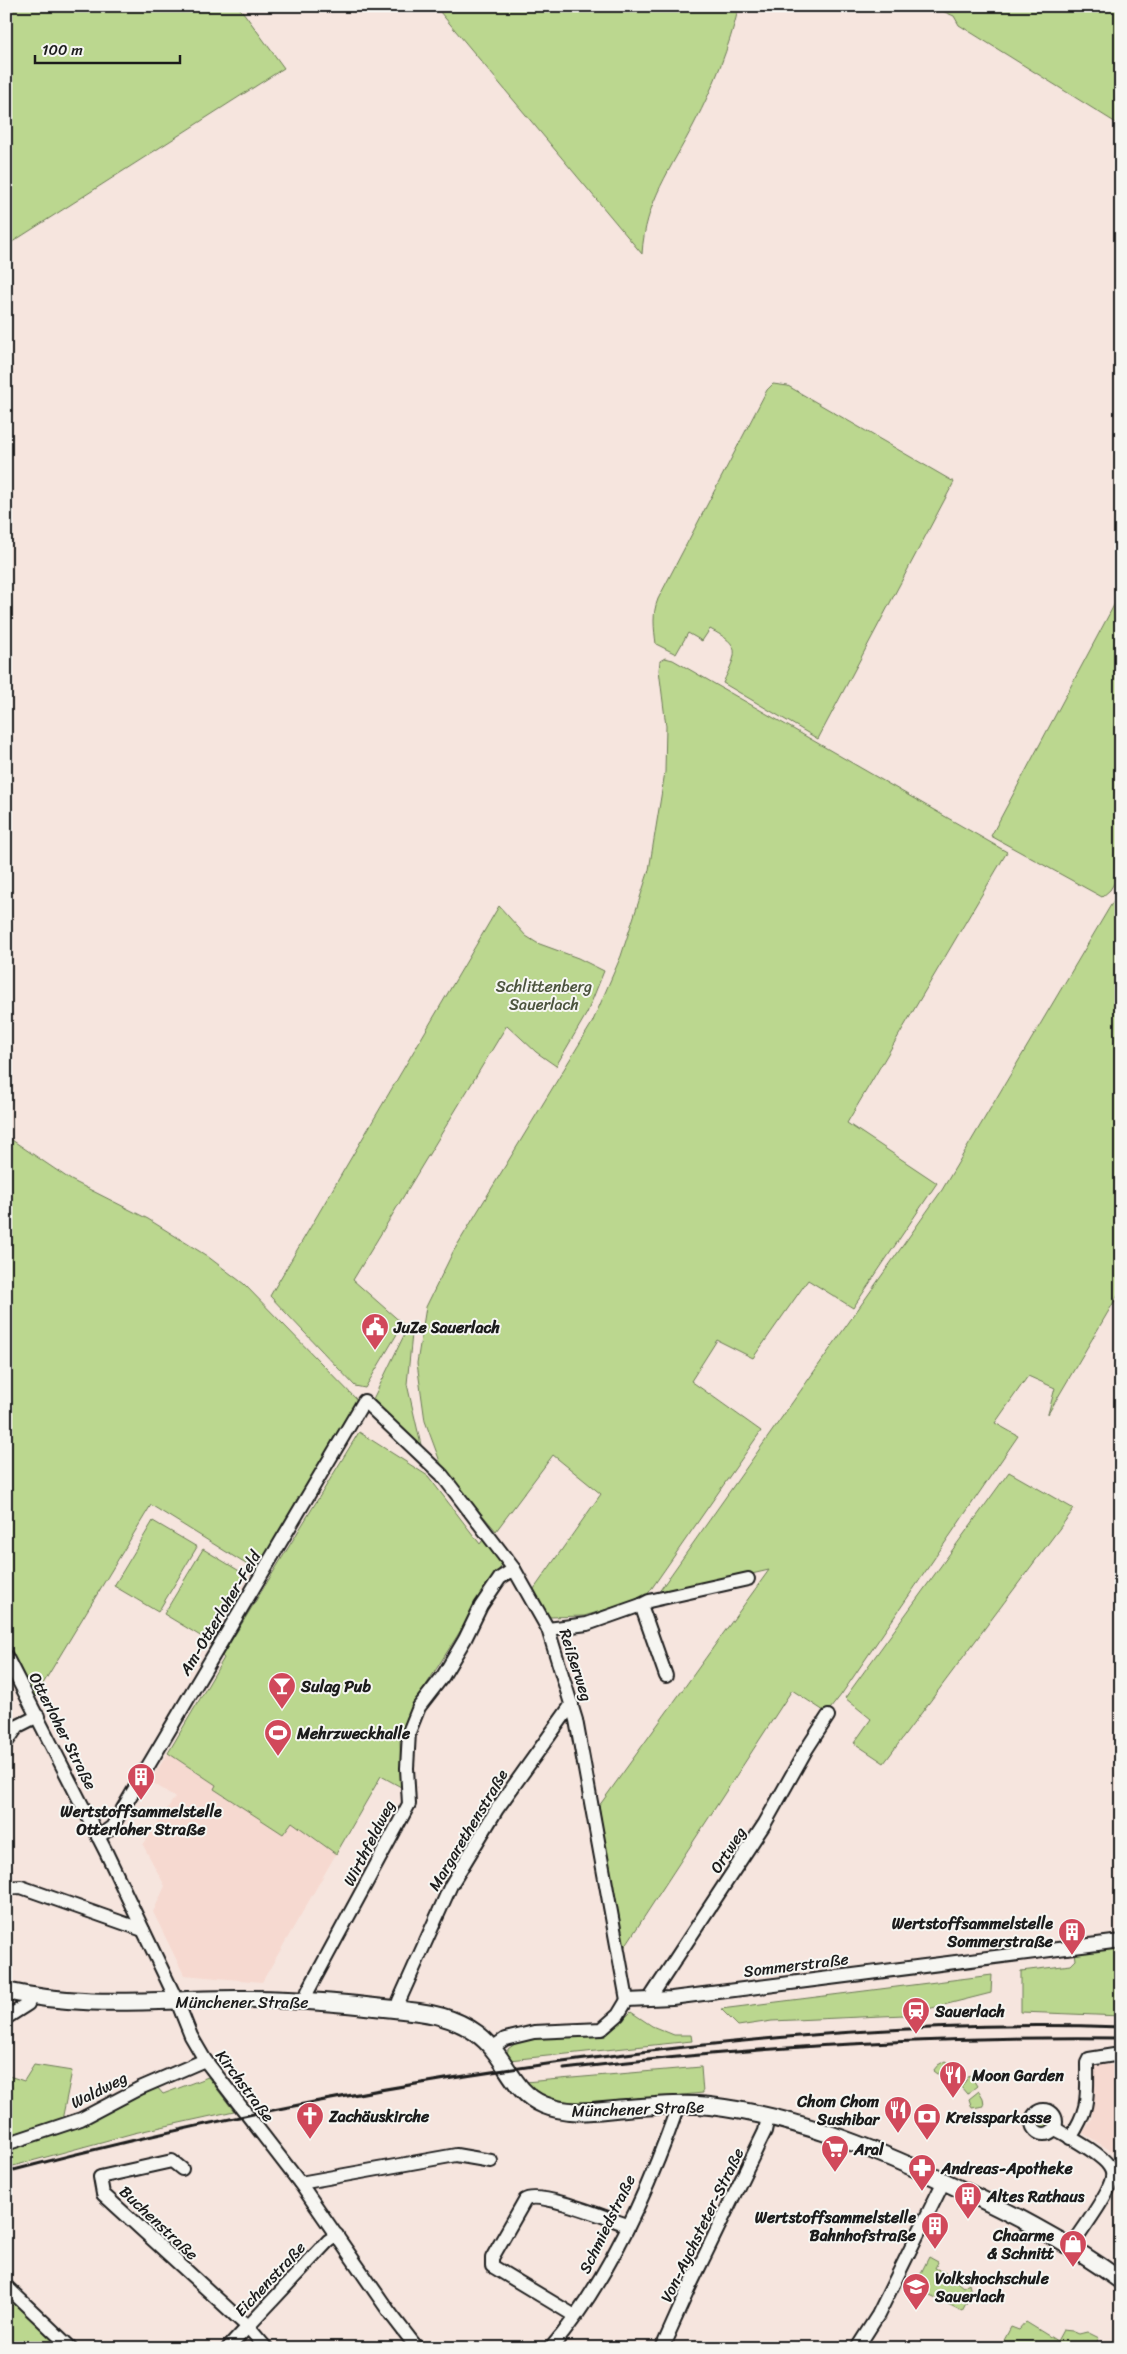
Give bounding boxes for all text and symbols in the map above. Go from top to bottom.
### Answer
scale bar [35,32,180,64]
text: 100 m [42,37,83,63]
park label: Schlittenberg Sauerlach [496,972,592,1019]
public building icon: JuZe Sauerlach [360,1312,390,1351]
place label: JuZe Sauerlach [393,1313,500,1342]
street label: Am-Otterloher-Feld [171,1544,270,1682]
street label: Reißerweg [551,1625,601,1705]
street label: Otterloher Straße [21,1667,105,1795]
bar icon: Sulag Pub [267,1671,297,1710]
place label: Sulag Pub [300,1672,371,1701]
sports icon: Mehrzweckhalle [263,1718,293,1757]
place label: Mehrzweckhalle [296,1719,411,1748]
building icon: Wertstoffsammelstelle Otterloher Straße [126,1762,156,1801]
street label: Margarethenstraße [420,1763,516,1897]
street label: Wirthfeldweg [335,1795,403,1891]
place label: Wertstoffsammelstelle Otterloher Straße [60,1797,222,1844]
street label: Ortweg [702,1821,754,1879]
place label: Wertstoffsammelstelle Sommerstraße [892,1909,1054,1956]
building icon: Wertstoffsammelstelle Sommerstraße [1057,1917,1087,1956]
street label: Sommerstraße [742,1944,850,1986]
street label: Münchener Straße [176,1988,308,2017]
station icon: Sauerlach [901,1996,931,2035]
place label: Sauerlach [934,1997,1006,2026]
street label: Kirchstraße [208,2043,282,2129]
restaurant icon: Moon Garden [938,2060,968,2099]
place label: Moon Garden [971,2061,1064,2090]
street label: Waldweg [65,2063,133,2117]
place label: Chom Chom Sushibar [796,2087,880,2134]
street label: Münchener Straße [571,2092,705,2126]
restaurant icon: Chom Chom Sushibar [883,2095,913,2134]
church icon: Zachäuskirche [295,2101,325,2140]
place label: Zachäuskirche [328,2102,430,2131]
bank icon: Kreissparkasse [912,2102,942,2141]
place label: Kreissparkasse [945,2103,1052,2132]
supermarket icon: Aral [820,2134,850,2173]
place label: Aral [853,2135,885,2164]
street label: Von-Aychsteter-Straße [652,2143,752,2307]
pharmacy icon: Andreas-Apotheke [907,2153,937,2192]
place label: Andreas-Apotheke [940,2154,1074,2183]
street label: Schmiedstraße [570,2169,644,2279]
street label: Buchenstraße [112,2178,206,2268]
building icon: Altes Rathaus [953,2181,983,2220]
place label: Altes Rathaus [986,2182,1085,2211]
place label: Wertstoffsammelstelle Bahnhofstraße [755,2203,917,2250]
building icon: Wertstoffsammelstelle Bahnhofstraße [920,2211,950,2250]
place label: Chaarme & Schnitt [987,2221,1055,2268]
shop icon: Chaarme & Schnitt [1058,2229,1088,2268]
street label: Eichenstraße [227,2234,313,2324]
place label: Volkshochschule Sauerlach [934,2264,1050,2311]
school or university icon: Volkshochschule Sauerlach [901,2272,931,2311]

